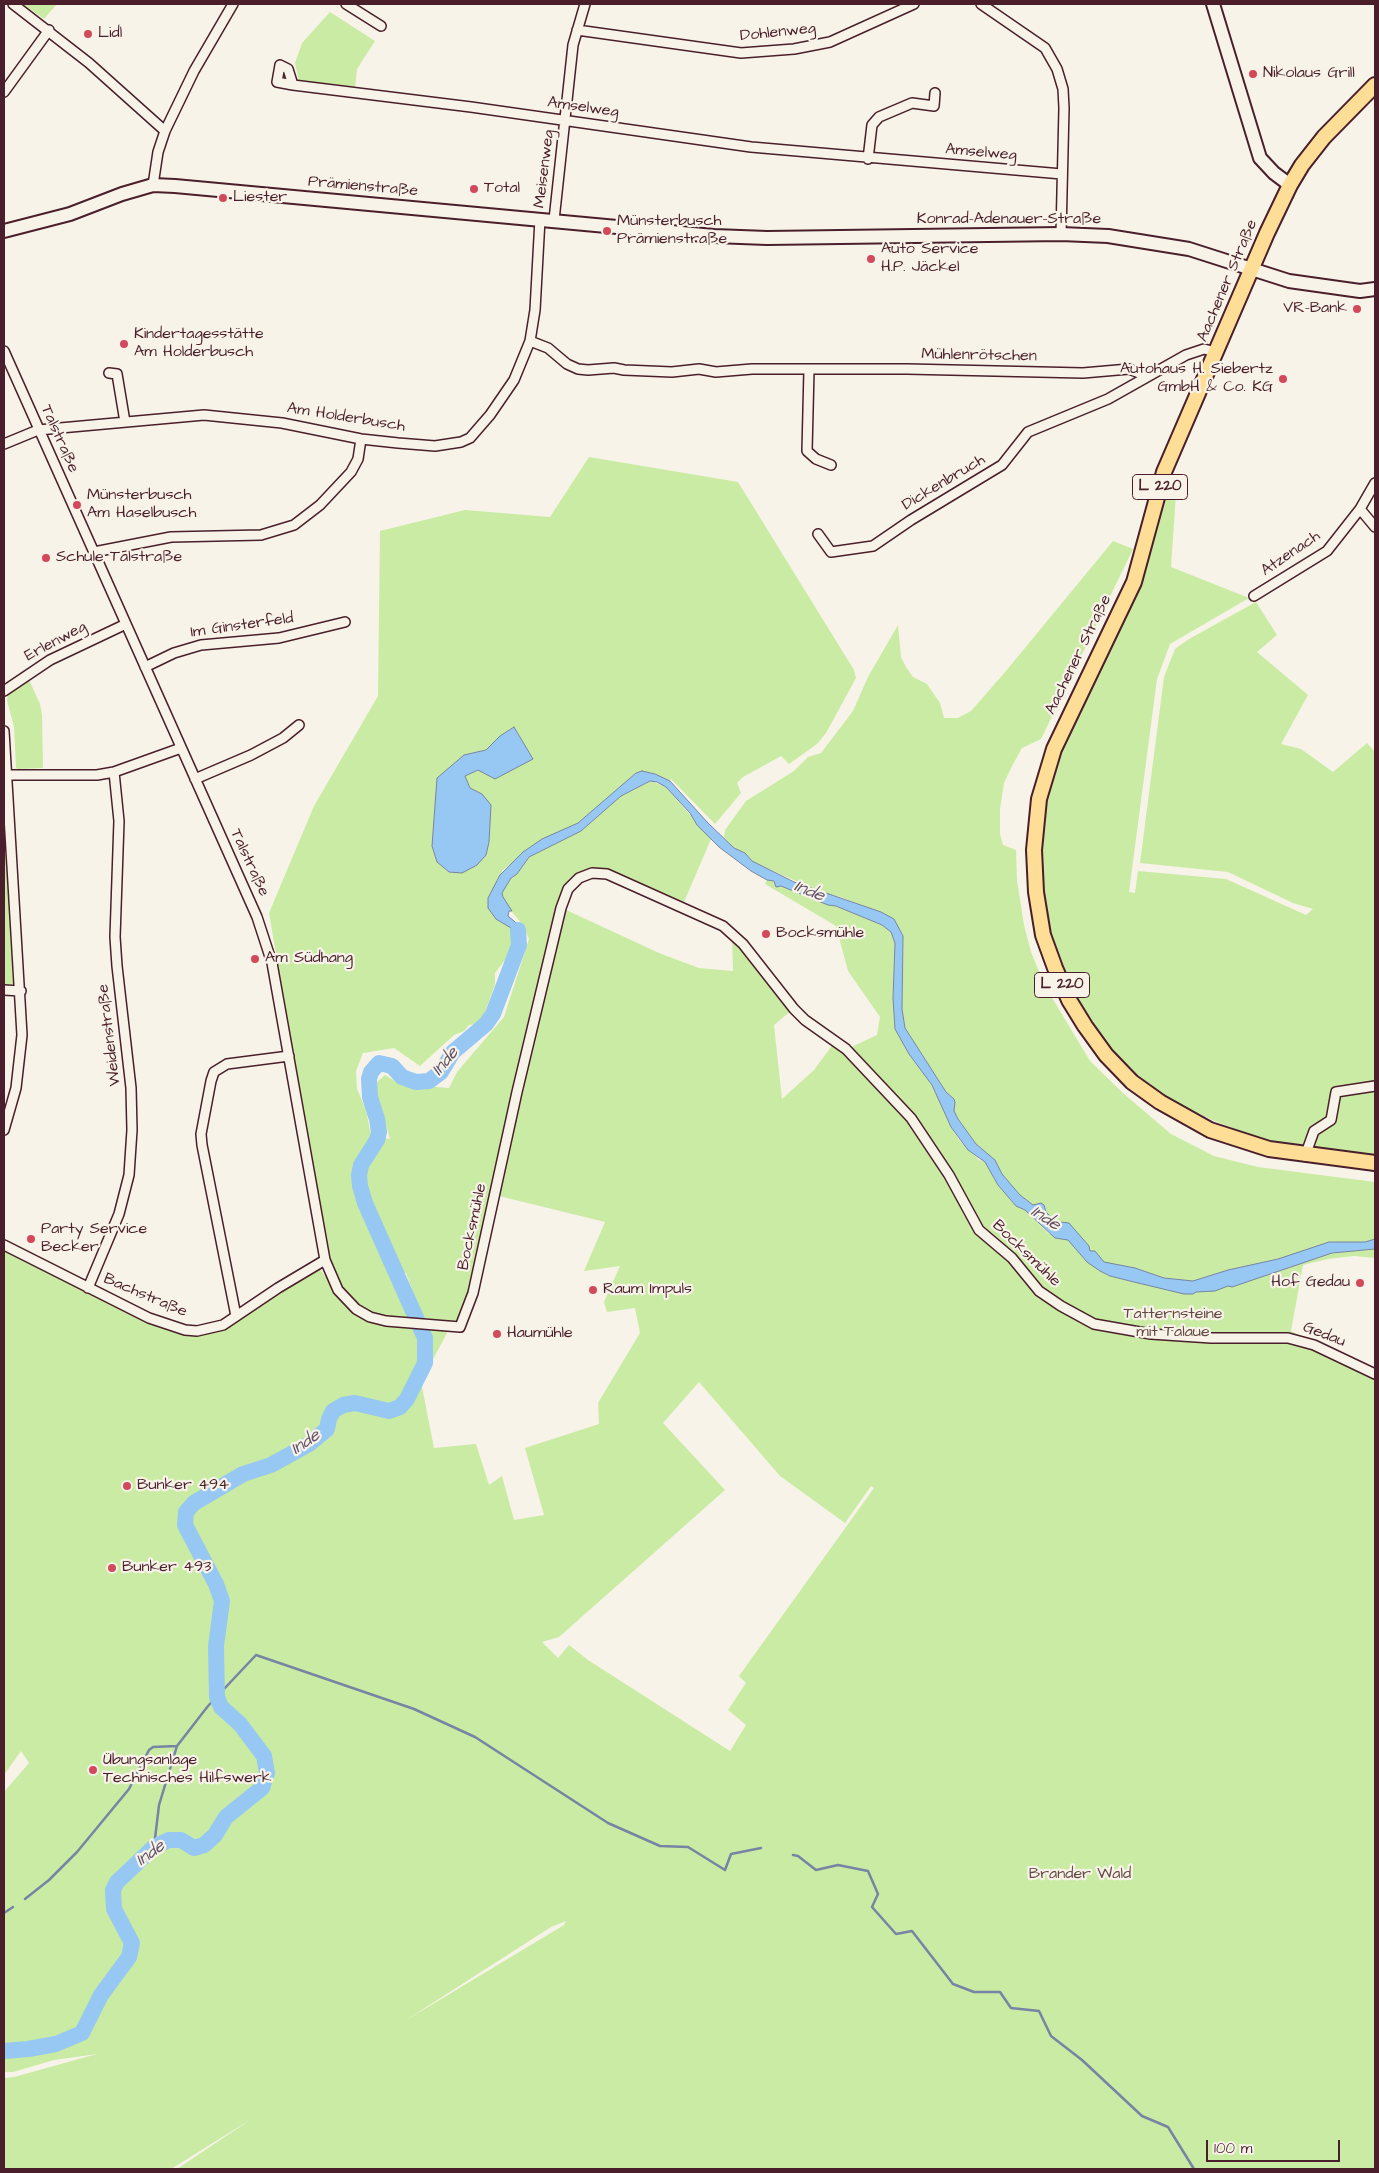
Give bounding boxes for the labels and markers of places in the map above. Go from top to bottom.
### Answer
place label: Lidl [98,24,122,44]
marker: Lidl [82,28,94,40]
place label: Nikolaus Grill [1263,64,1355,84]
marker: Nikolaus Grill [1247,68,1259,80]
place label: Total [484,179,520,199]
marker: Total [468,183,480,195]
place label: Liester [233,188,287,208]
marker: Liester [217,192,229,204]
place label: Münsterbusch Prämienstraße [617,212,727,250]
marker: Münsterbusch Prämienstraße [601,225,613,237]
place label: Auto Service H.P. Jäckel [881,240,979,278]
marker: Auto Service H.P. Jäckel [865,253,877,265]
place label: VR-Bank [1283,299,1347,319]
marker: VR-Bank [1351,303,1363,315]
place label: Kindertagesstätte Am Holderbusch [134,325,264,363]
marker: Kindertagesstätte Am Holderbusch [118,338,130,350]
place label: Autohaus H. Siebertz GmbH & Co. KG [1120,360,1273,398]
marker: Autohaus H. Siebertz GmbH & Co. KG [1277,373,1289,385]
place label: Münsterbusch Am Haselbusch [87,486,196,524]
marker: Münsterbusch Am Haselbusch [71,499,83,511]
place label: Schule Talstraße [56,548,182,568]
marker: Schule Talstraße [40,552,52,564]
place label: Bocksmühle [776,924,864,944]
marker: Bocksmühle [760,928,772,940]
place label: Am Südhang [265,949,353,969]
marker: Am Südhang [249,953,261,965]
place label: Party Service Becker [41,1220,147,1258]
marker: Party Service Becker [25,1233,37,1245]
place label: Hof Gedau [1271,1273,1350,1293]
marker: Hof Gedau [1354,1277,1366,1289]
place label: Raum Impuls [603,1280,692,1300]
marker: Raum Impuls [587,1284,599,1296]
place label: Haumühle [507,1324,573,1344]
marker: Haumühle [491,1328,503,1340]
place label: Bunker 494 [137,1476,229,1496]
marker: Bunker 494 [121,1480,133,1492]
place label: Bunker 493 [122,1558,211,1578]
marker: Bunker 493 [106,1562,118,1574]
place label: Übungsanlage Technisches Hilfswerk [103,1751,272,1789]
marker: Übungsanlage Technisches Hilfswerk [87,1764,99,1776]

